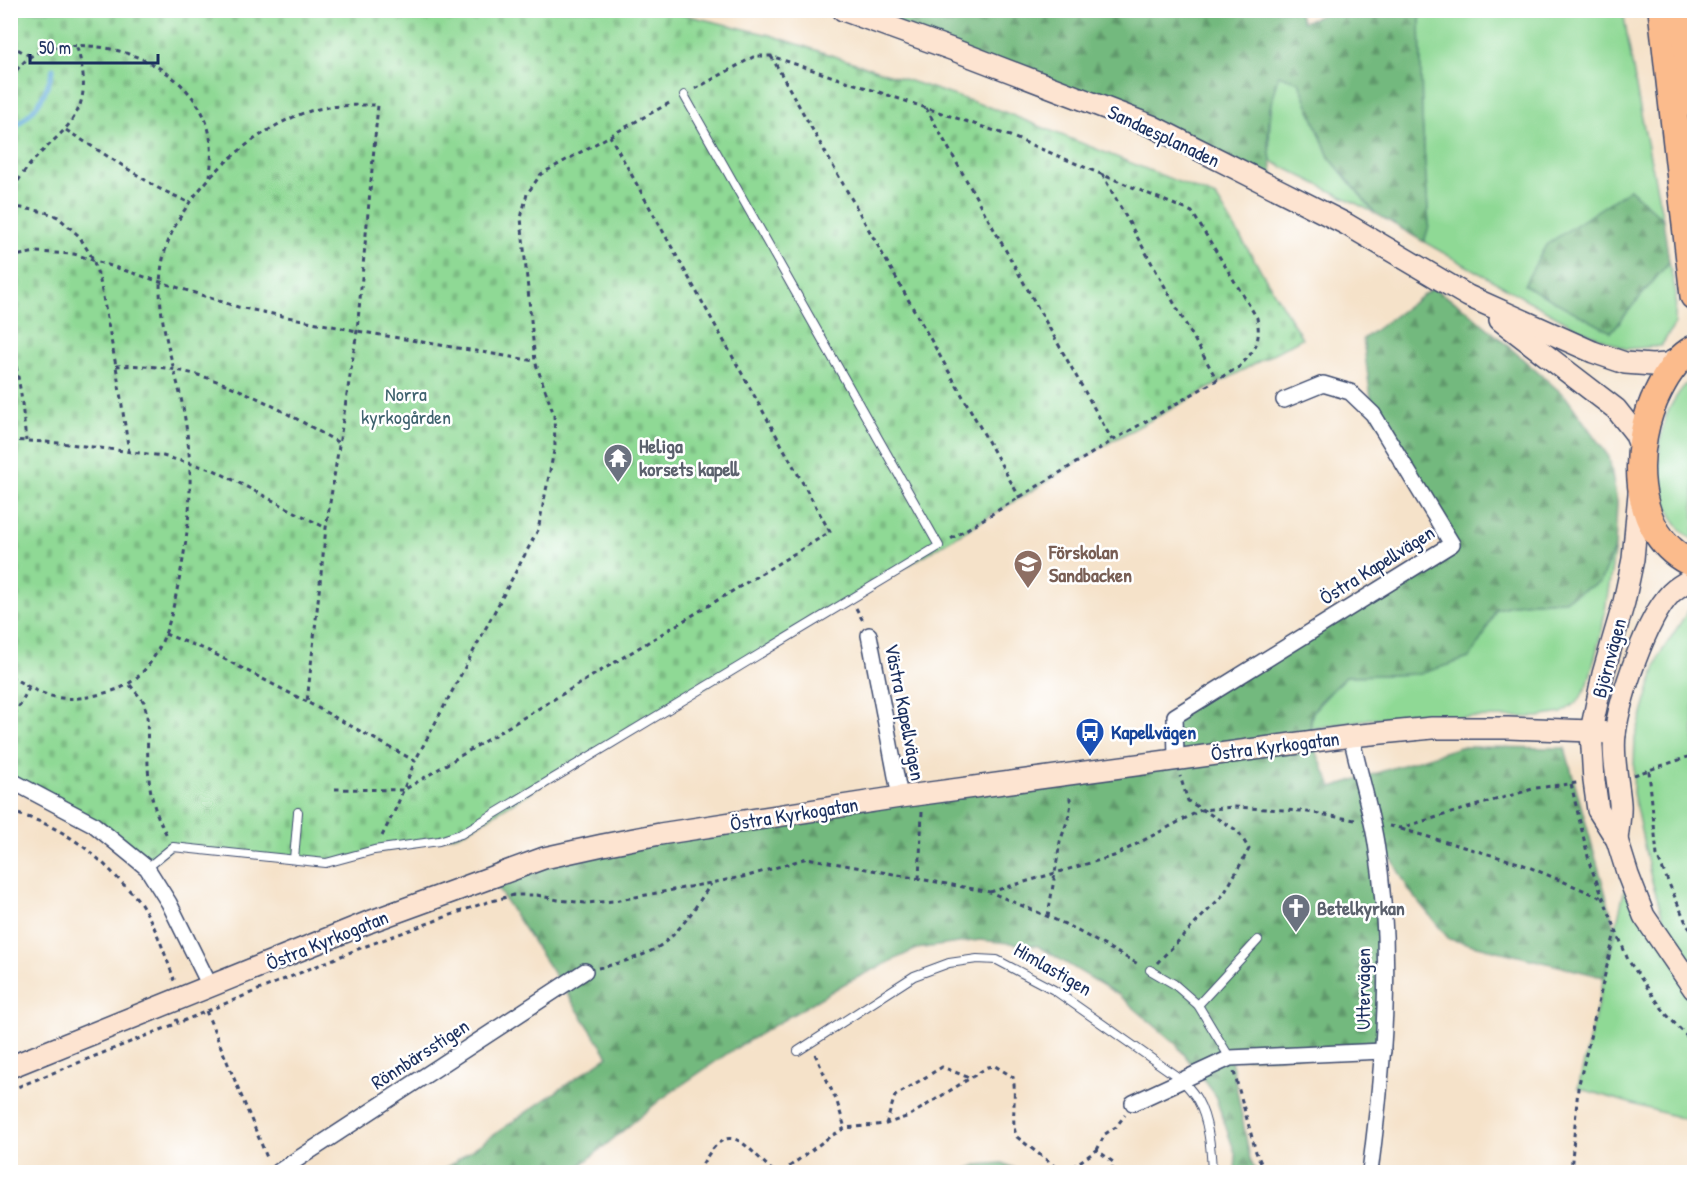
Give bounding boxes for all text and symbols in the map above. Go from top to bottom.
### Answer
scale bar [30,27,158,65]
text: 50 m [39,35,71,60]
street label: Sandaesplanaden [1104,98,1225,173]
park label: Norra kyrkogården [361,380,451,430]
place label: Heliga korsets kapell [639,432,741,483]
temple icon: Heliga korsets kapell [602,442,634,484]
street label: Östra Kapellvägen [1314,518,1439,611]
place label: Förskolan Sandbacken [1048,538,1132,588]
school or university icon: Förskolan Sandbacken [1012,548,1044,590]
street label: Björnvägen [1585,615,1632,701]
street label: Västra Kapellvägen [879,641,932,783]
bus stop icon: Kapellvägen [1074,716,1106,758]
place label: Kapellvägen [1111,718,1196,746]
street label: Östra Kyrkogatan [1209,724,1341,767]
street label: Östra Kyrkogatan [728,790,860,837]
church icon: Betelkyrkan [1280,892,1312,934]
place label: Betelkyrkan [1317,894,1405,922]
street label: Östra Kyrkogatan [262,903,392,976]
street label: Himlastigen [1009,935,1097,1002]
street label: Uttervägen [1349,948,1376,1030]
street label: Rönnbärsstigen [366,1012,474,1095]

